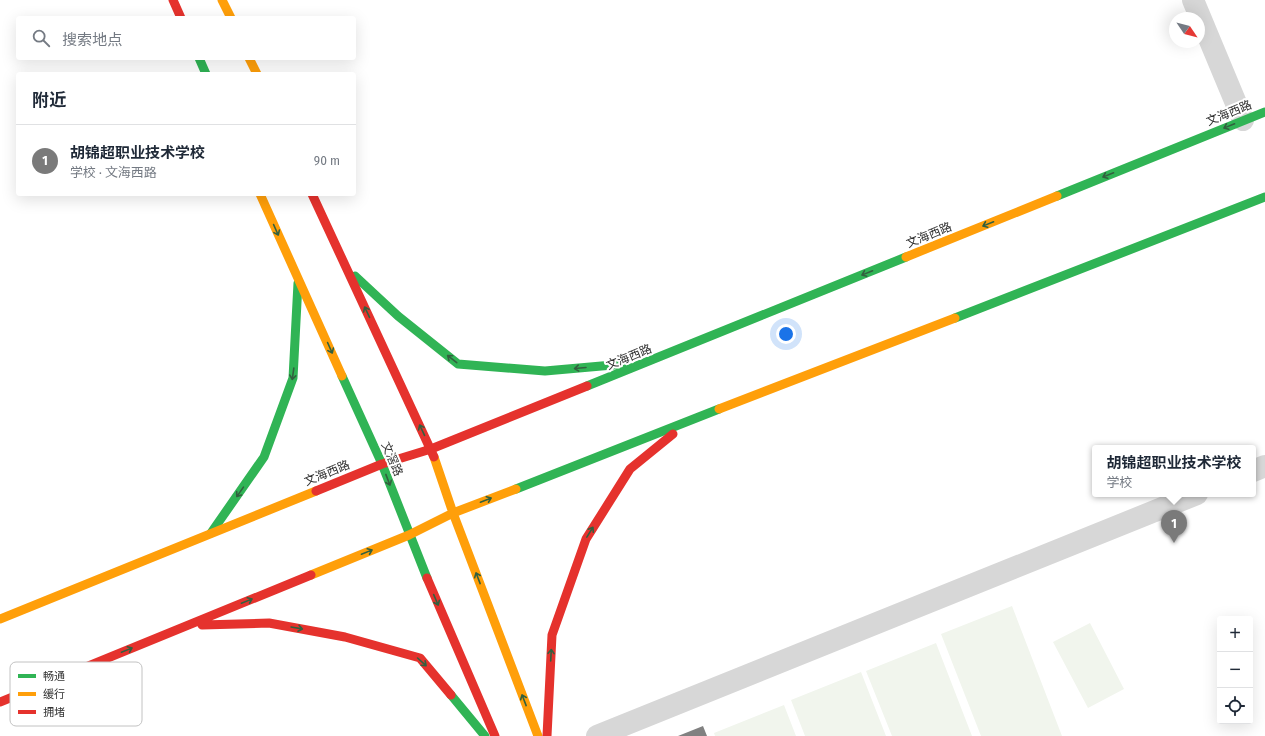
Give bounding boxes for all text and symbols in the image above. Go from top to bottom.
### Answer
north arrow [1169,12,1205,48]
search box [16,16,356,60]
icon: search [30,27,52,49]
text: 搜索地点 [62,31,122,49]
text: 附近 [32,90,66,111]
street label: 文海西路 [1204,98,1254,128]
one-way arrow [1223,123,1235,131]
text: 胡锦超职业技术学校 [70,144,205,162]
text: 1 [42,153,48,168]
text: 90 m [314,153,340,168]
text: 学校 · 文海西路 [70,165,157,180]
one-way arrow [1103,172,1115,179]
street label: 文海西路 [904,220,954,250]
one-way arrow [982,221,994,228]
one-way arrow [273,223,280,235]
one-way arrow [862,269,874,277]
one-way arrow [363,307,370,319]
your location [776,324,796,344]
one-way arrow [326,342,334,354]
street label: 文海西路 [604,342,654,372]
one-way arrow [447,355,458,363]
one-way arrow [574,364,587,372]
one-way arrow [289,367,297,380]
one-way arrow [418,425,425,437]
street label: 文滘路 [379,440,405,478]
popup [1092,445,1256,497]
text: 胡锦超职业技术学校 [1106,454,1242,472]
street label: 文海西路 [302,458,352,488]
one-way arrow [384,473,392,485]
text: 学校 [1106,475,1133,490]
one-way arrow [236,486,244,497]
one-way arrow [480,496,492,503]
pin: 1 [1161,510,1187,543]
one-way arrow [587,526,595,538]
one-way arrow [361,548,373,555]
one-way arrow [473,573,481,585]
one-way arrow [433,594,441,606]
one-way arrow [241,597,253,605]
map controls [1217,616,1253,724]
button: + [1217,616,1253,652]
one-way arrow [290,625,303,633]
one-way arrow [120,646,132,654]
one-way arrow [548,649,555,662]
button: − [1217,652,1253,688]
one-way arrow [417,657,427,667]
legend [10,662,142,726]
text: 畅通 [43,670,65,683]
text: 缓行 [43,688,65,701]
button: locate [1217,688,1253,724]
one-way arrow [520,694,528,706]
text: 拥堵 [43,706,65,719]

